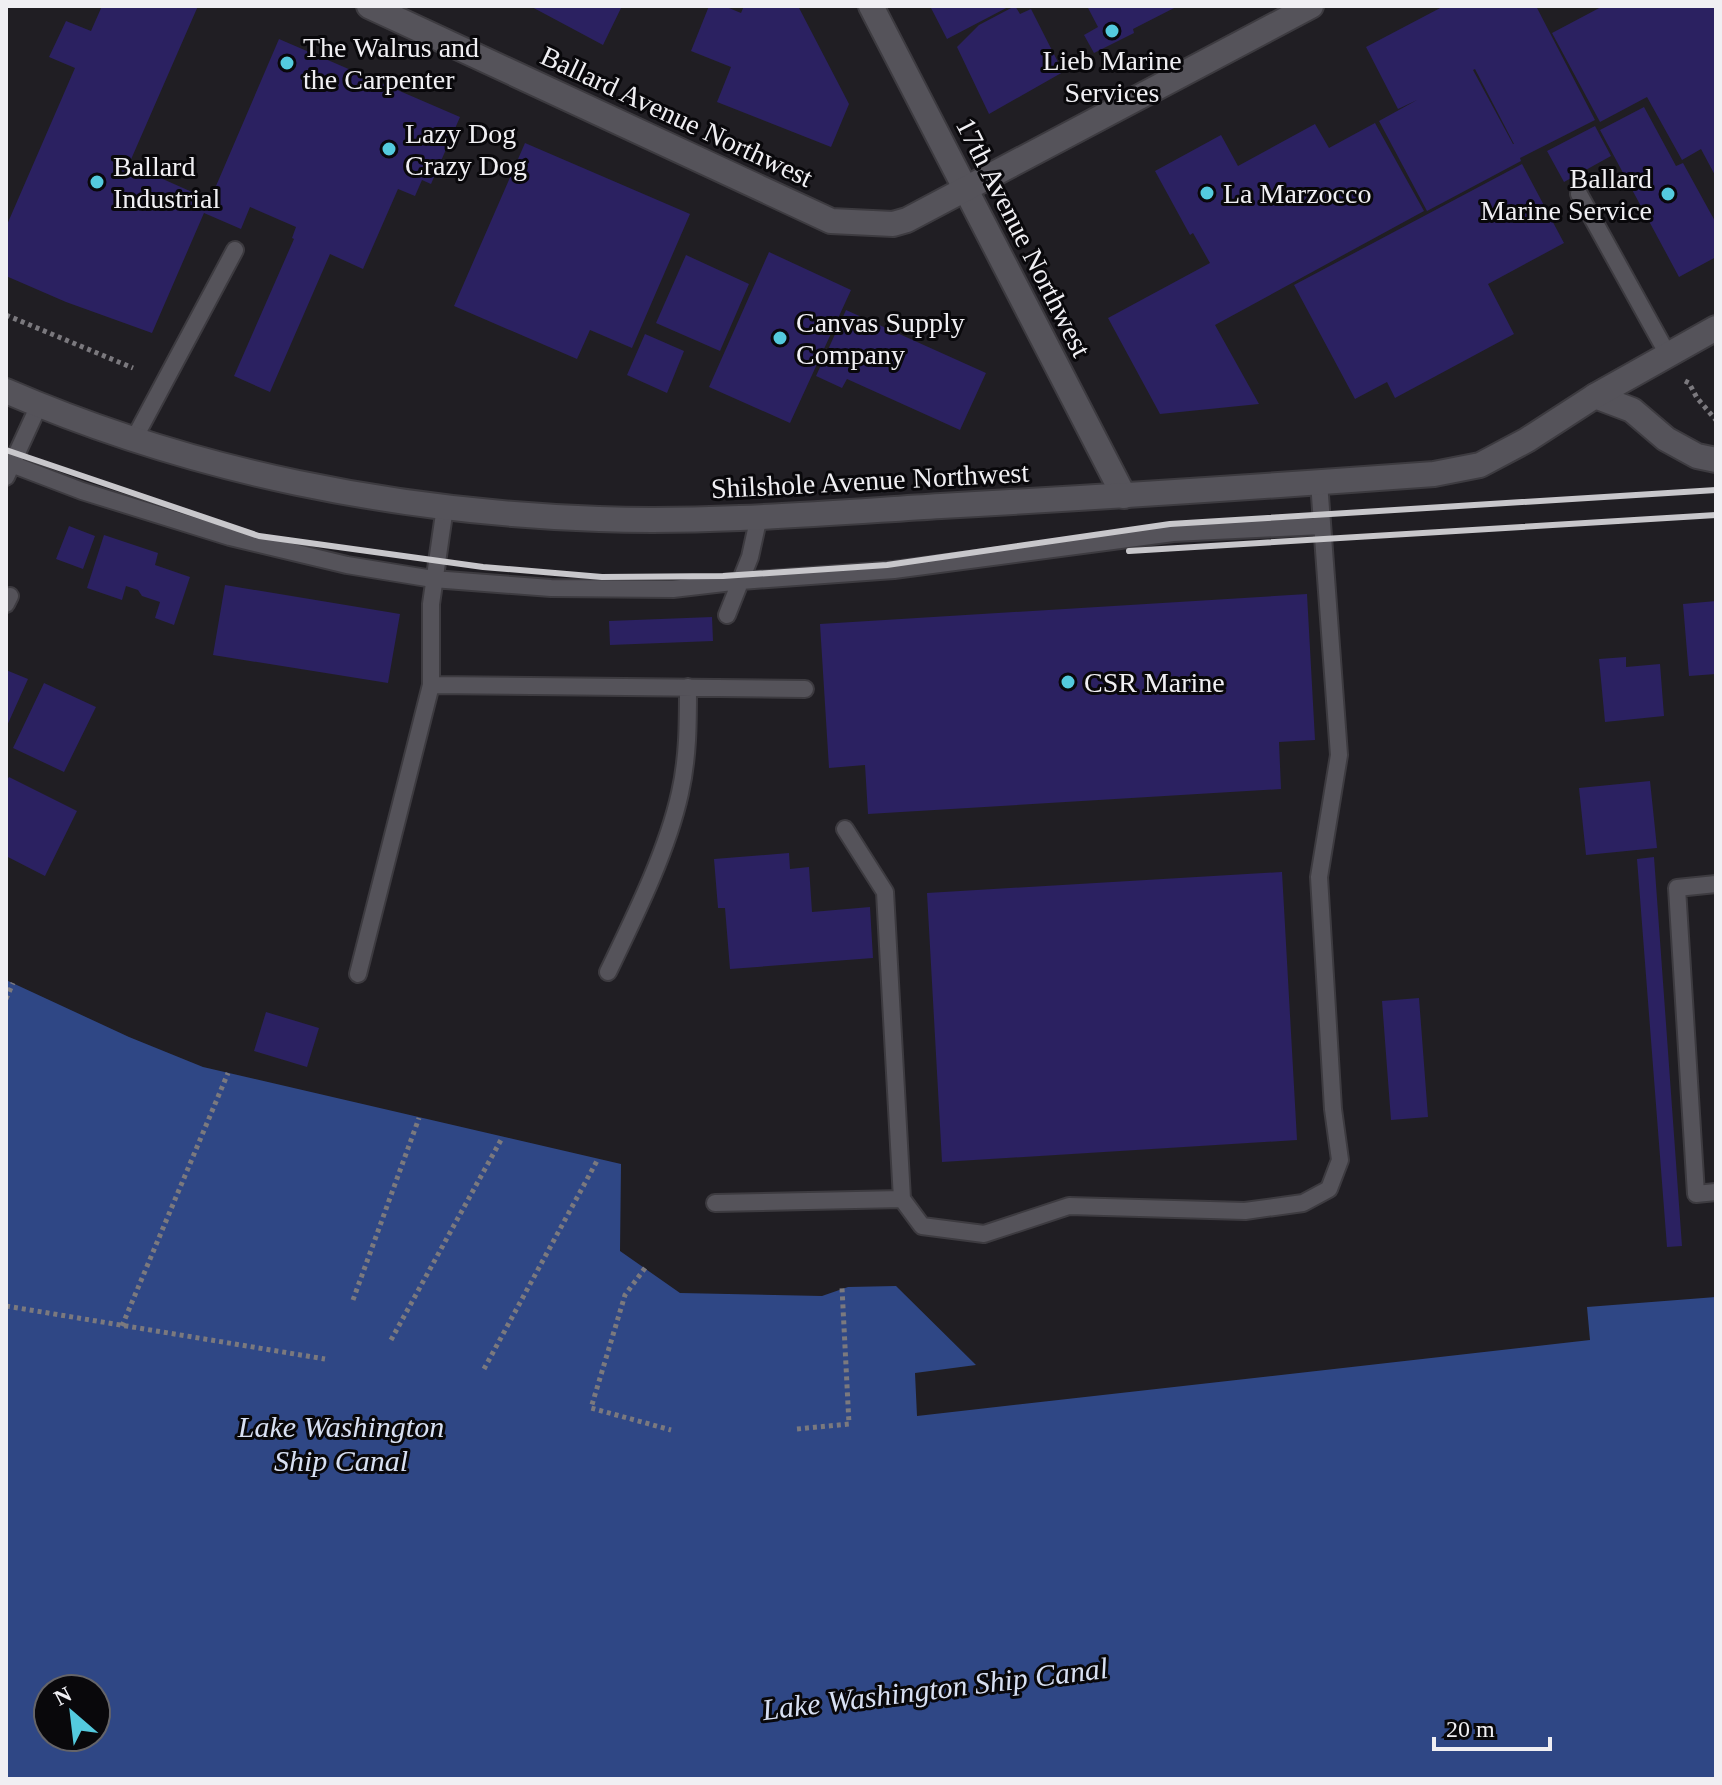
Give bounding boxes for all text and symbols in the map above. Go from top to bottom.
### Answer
marker: Lieb Marine Services [1103,22,1121,40]
place label: The Walrus and the Carpenter [303,32,479,95]
street label: Ballard Avenue Northwest [536,40,818,193]
place label: Lieb Marine Services [1042,45,1182,108]
marker: The Walrus and the Carpenter [278,54,296,72]
street label: 17th Avenue Northwest [950,113,1097,362]
place label: Lazy Dog Crazy Dog [405,118,527,181]
marker: Lazy Dog Crazy Dog [380,140,398,158]
place label: Ballard Industrial [113,151,221,214]
place label: Ballard Marine Service [1480,163,1652,226]
marker: Ballard Industrial [88,173,106,191]
place label: La Marzocco [1223,178,1371,209]
marker: La Marzocco [1198,184,1216,202]
marker: Ballard Marine Service [1659,185,1677,203]
place label: Canvas Supply Company [796,307,965,370]
marker: Canvas Supply Company [771,329,789,347]
street label: Shilshole Avenue Northwest [710,457,1030,504]
place label: CSR Marine [1084,667,1225,698]
marker: CSR Marine [1059,673,1077,691]
water label: Lake Washington Ship Canal [237,1410,444,1477]
water label: Lake Washington Ship Canal [759,1651,1110,1726]
north arrow [32,1673,112,1753]
text: N [50,1681,76,1711]
scale bar [1434,1701,1550,1751]
text: 20 m [1446,1716,1495,1742]

